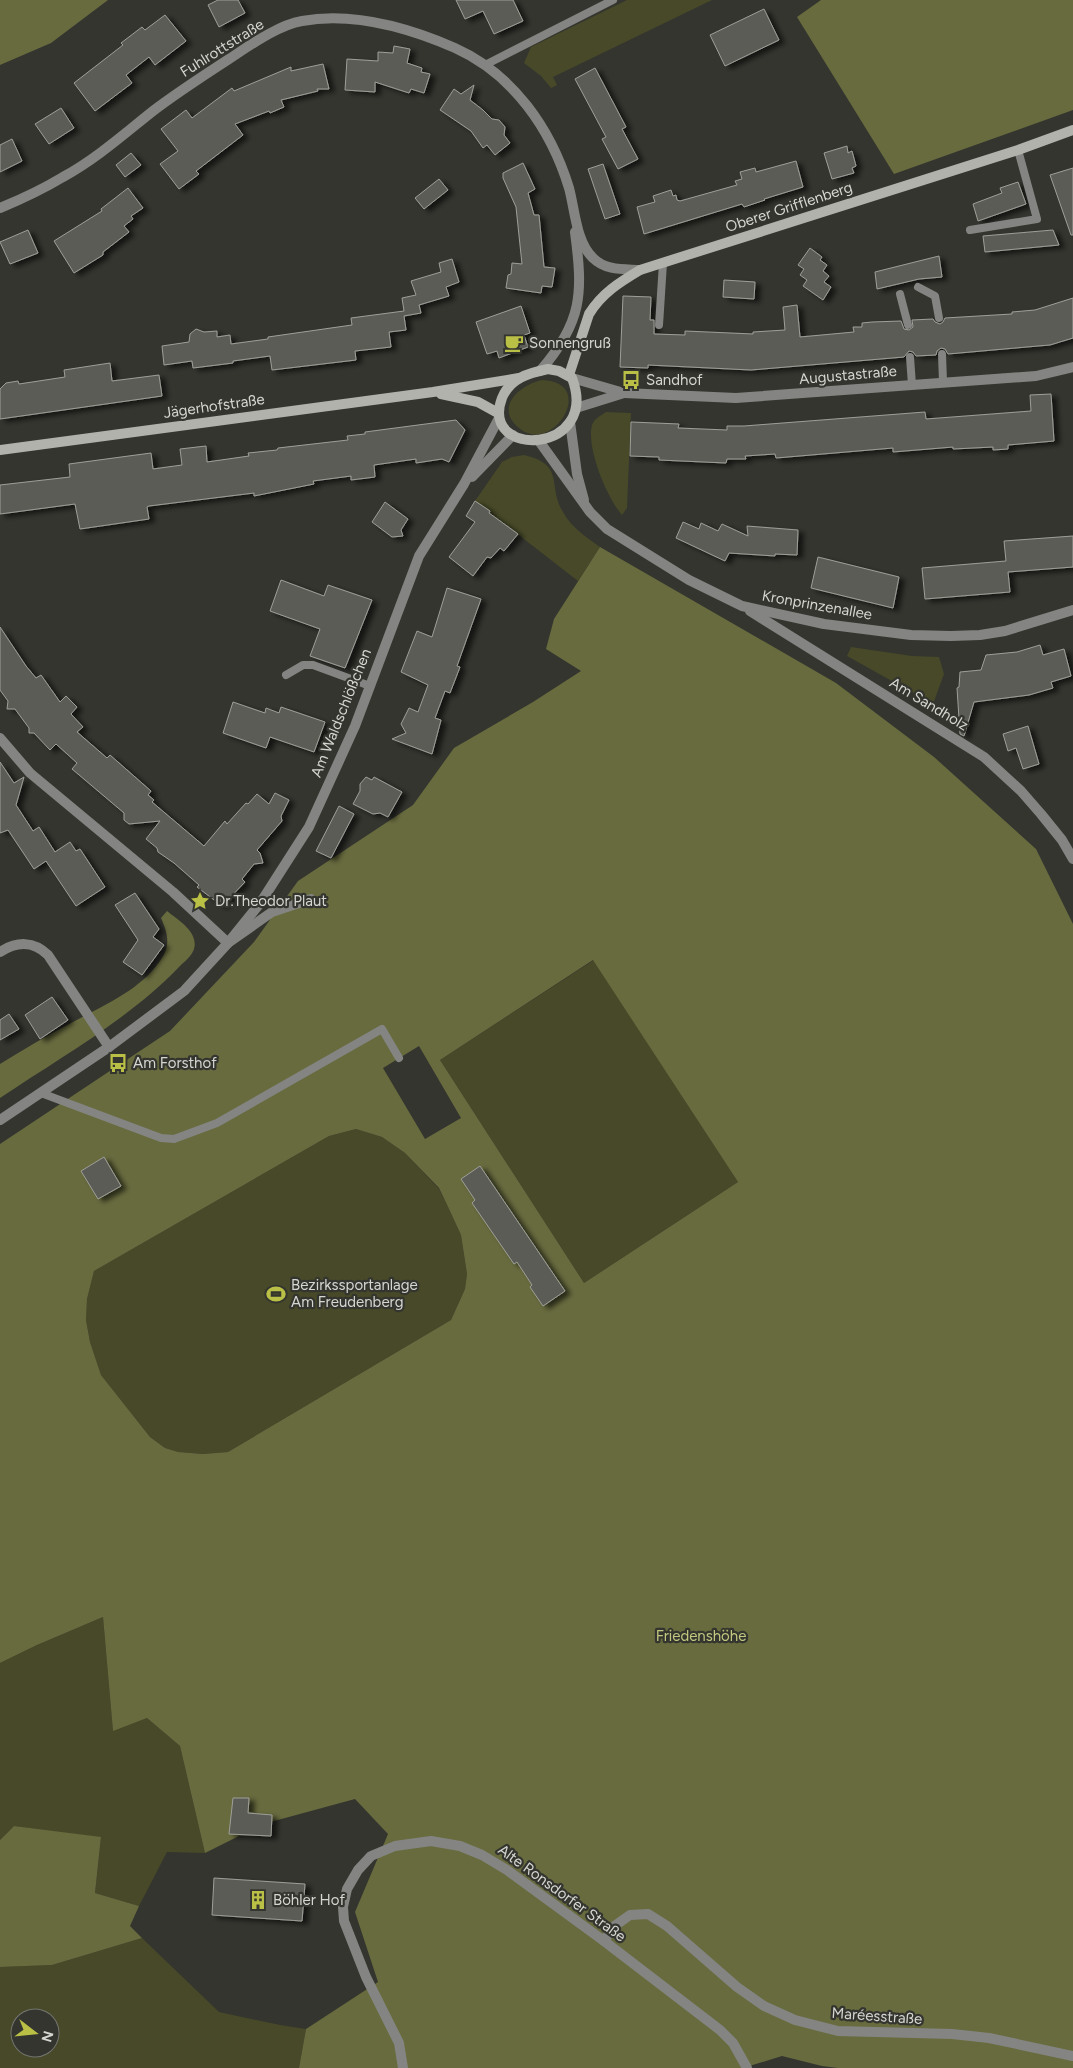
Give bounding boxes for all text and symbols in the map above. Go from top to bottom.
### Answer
street label: Fuhlrottstraße [177,15,267,81]
street label: Oberer Grifflenberg [723,178,855,236]
cafe icon: Sonnengruß [503,332,525,354]
place label: Sonnengruß [529,334,611,352]
street label: Augustastraße [798,362,898,388]
bus stop icon: Sandhof [620,369,642,391]
place label: Sandhof [646,371,703,389]
street label: Jägerhofstraße [162,390,266,422]
street label: Kronprinzenallee [760,586,874,624]
street label: Am Waldschlößchen [307,646,375,780]
street label: Am Sandholz [886,674,972,734]
place icon: Dr.Theodor Plaut [189,890,211,912]
place label: Dr.Theodor Plaut [215,892,327,910]
bus stop icon: Am Forsthof [107,1052,129,1074]
place label: Am Forsthof [133,1054,217,1072]
place label: Bezirkssportanlage Am Freudenberg [291,1276,418,1311]
sports icon: Bezirkssportanlage Am Freudenberg [265,1283,287,1305]
park label: Friedenshöhe [656,1627,746,1645]
street label: Alte Ronsdorfer Straße [495,1841,629,1945]
building icon: Böhler Hof [247,1889,269,1911]
place label: Böhler Hof [273,1891,345,1909]
street label: Maréesstraße [831,2004,923,2028]
north arrow [10,2008,60,2058]
text: N [37,2029,57,2044]

